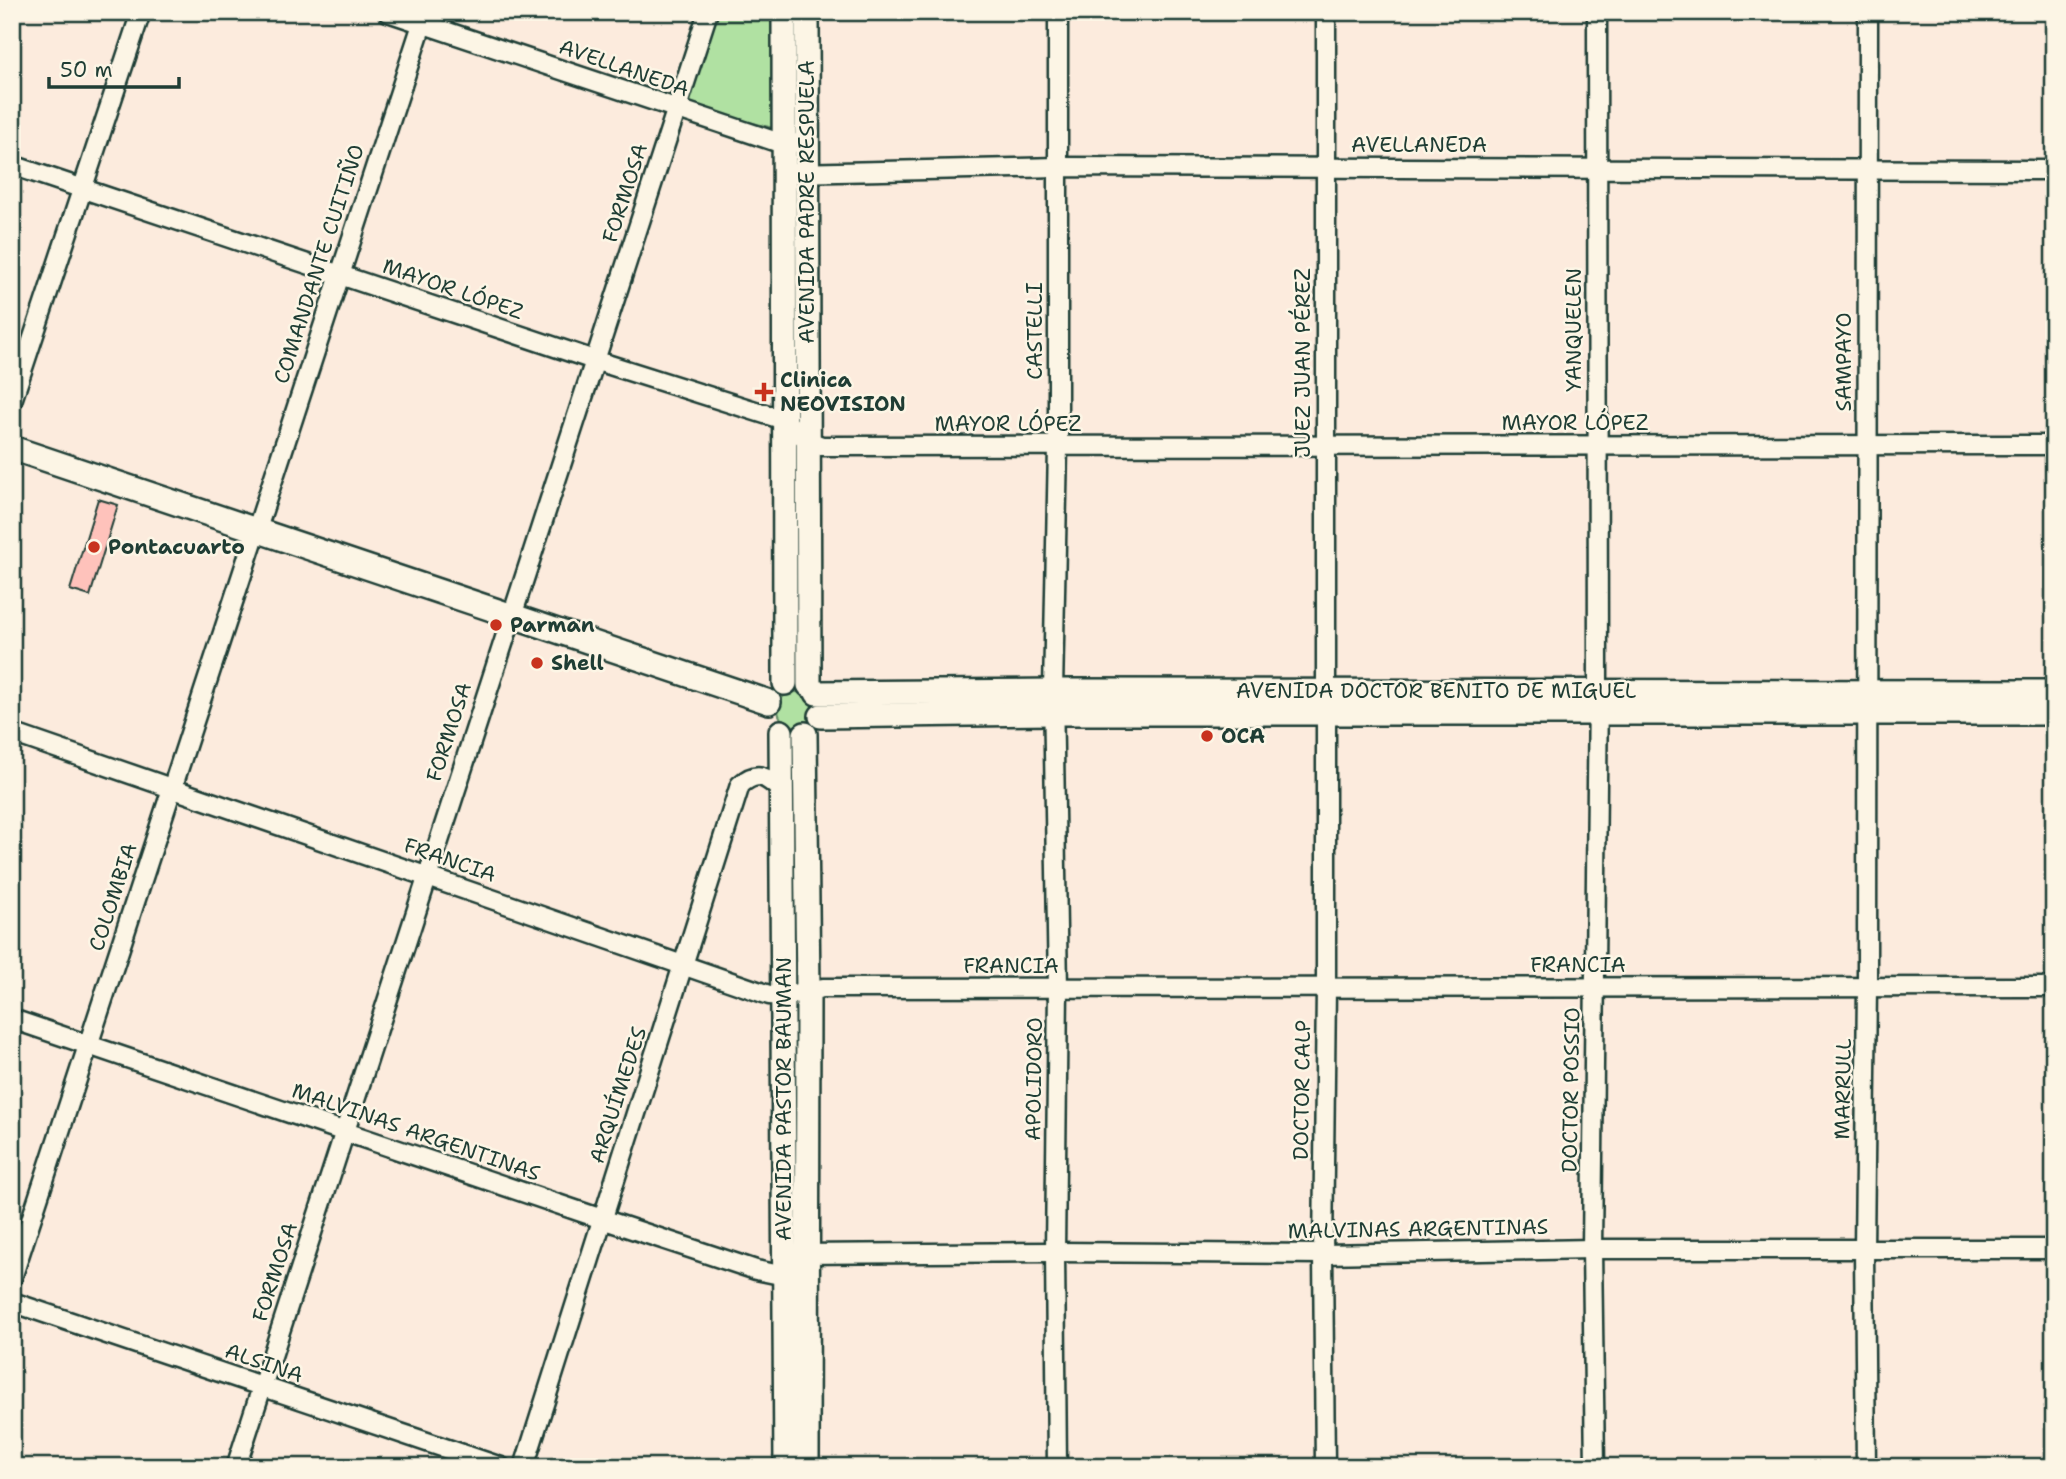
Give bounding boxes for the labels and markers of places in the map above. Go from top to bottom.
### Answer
place label: Clinica NEOVISION [780,366,906,418]
marker: Clinica NEOVISION [754,382,774,402]
place label: Pontacuarto [108,533,245,561]
marker: Pontacuarto [86,539,102,555]
place label: Parman [510,611,595,639]
marker: Parman [488,617,504,633]
place label: Shell [551,649,604,677]
marker: Shell [529,655,545,671]
place label: OCA [1221,722,1265,750]
marker: OCA [1199,728,1215,744]

